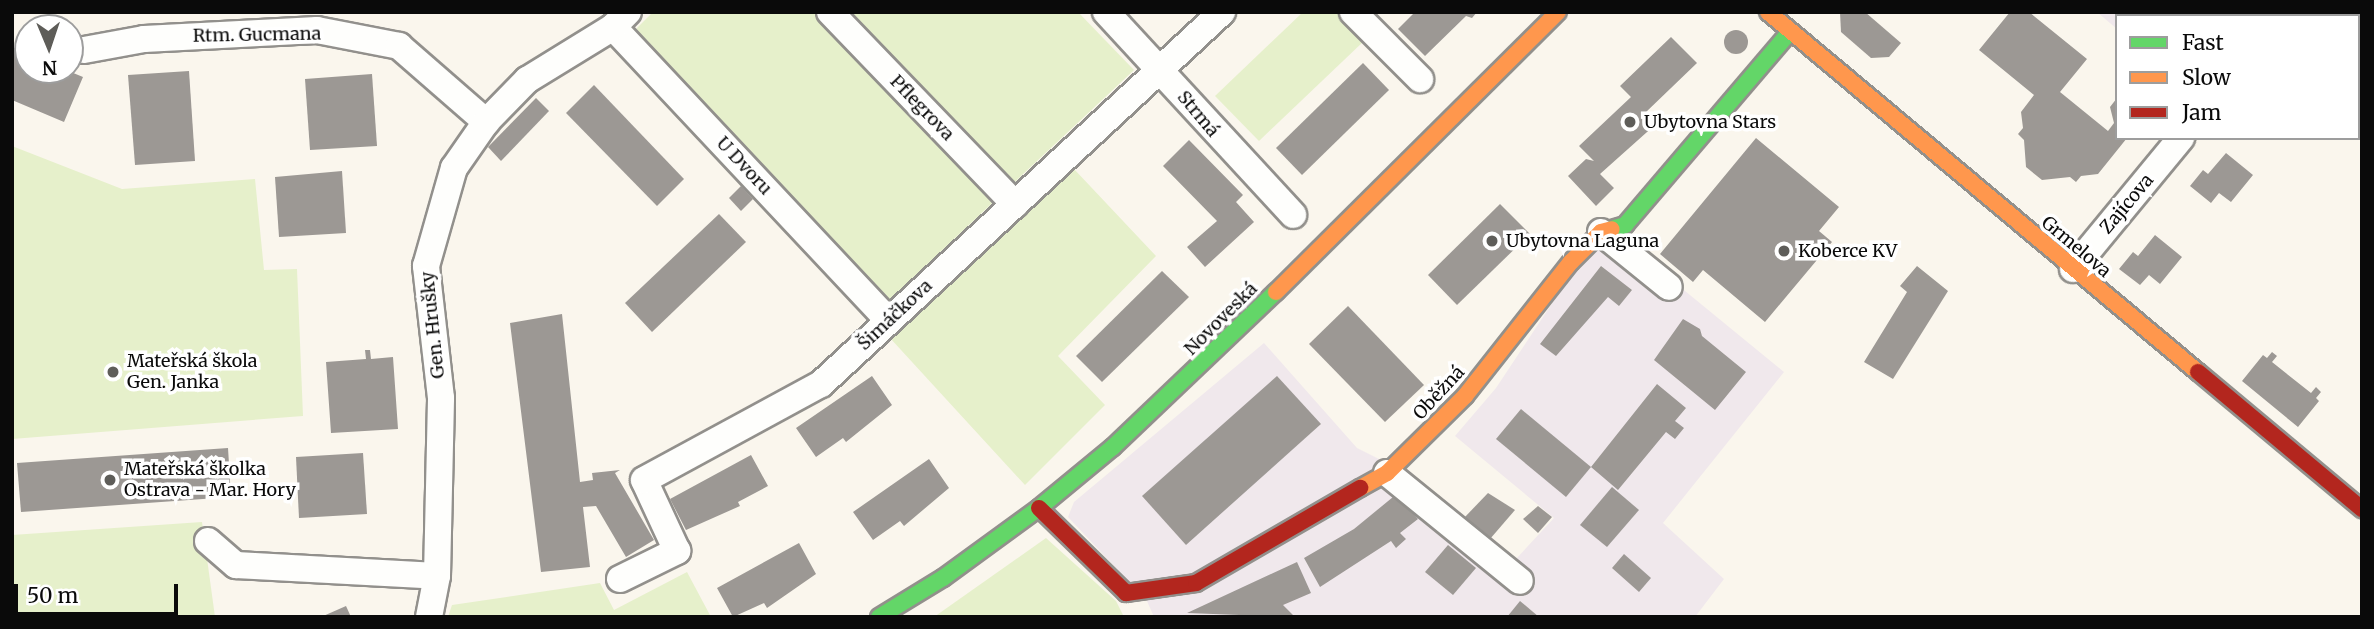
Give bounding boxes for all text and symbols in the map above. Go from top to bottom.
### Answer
north arrow [14,14,84,84]
legend [2115,14,2360,140]
street label: Rtm. Gucmana [193,23,321,47]
text: Fast [2182,29,2224,56]
text: N [42,56,58,80]
text: Slow [2182,64,2231,91]
street label: Pflegrova [885,71,959,145]
street label: Strmá [1173,87,1223,141]
text: Jam [2182,99,2221,126]
place label: Ubytovna Stars [1644,111,1776,133]
marker: Ubytovna Stars [1622,114,1638,130]
street label: U Dvoru [712,133,776,199]
street label: Zajícova [2096,170,2158,238]
street label: Grmelova [2037,212,2115,282]
place label: Ubytovna Laguna [1506,230,1659,252]
marker: Ubytovna Laguna [1484,233,1500,249]
place label: Koberce KV [1798,240,1897,262]
marker: Koberce KV [1776,243,1792,259]
street label: Gen. Hrušky [417,270,449,380]
street label: Šimáčkova [853,275,937,355]
street label: Novoveská [1180,278,1262,360]
place label: Mateřská škola Gen. Janka [127,351,257,394]
street label: Oběžná [1409,362,1469,424]
marker: Mateřská škola Gen. Janka [105,364,121,380]
place label: Mateřská školka Ostrava - Mar. Hory [124,459,296,502]
marker: Mateřská školka Ostrava - Mar. Hory [102,472,118,488]
scale bar [18,570,182,614]
text: 50 m [27,582,78,609]

